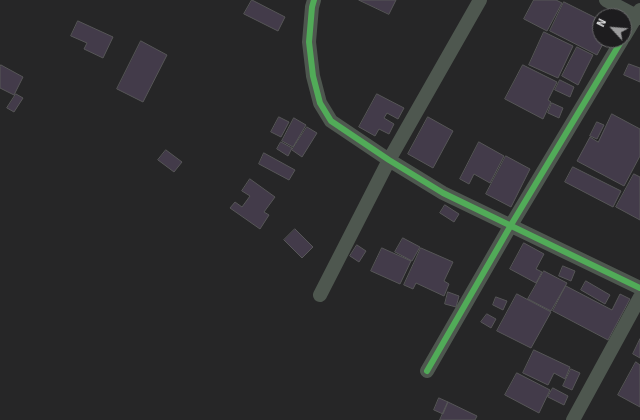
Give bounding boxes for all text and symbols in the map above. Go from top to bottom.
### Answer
north arrow [592,8,632,48]
text: N [594,17,609,29]

